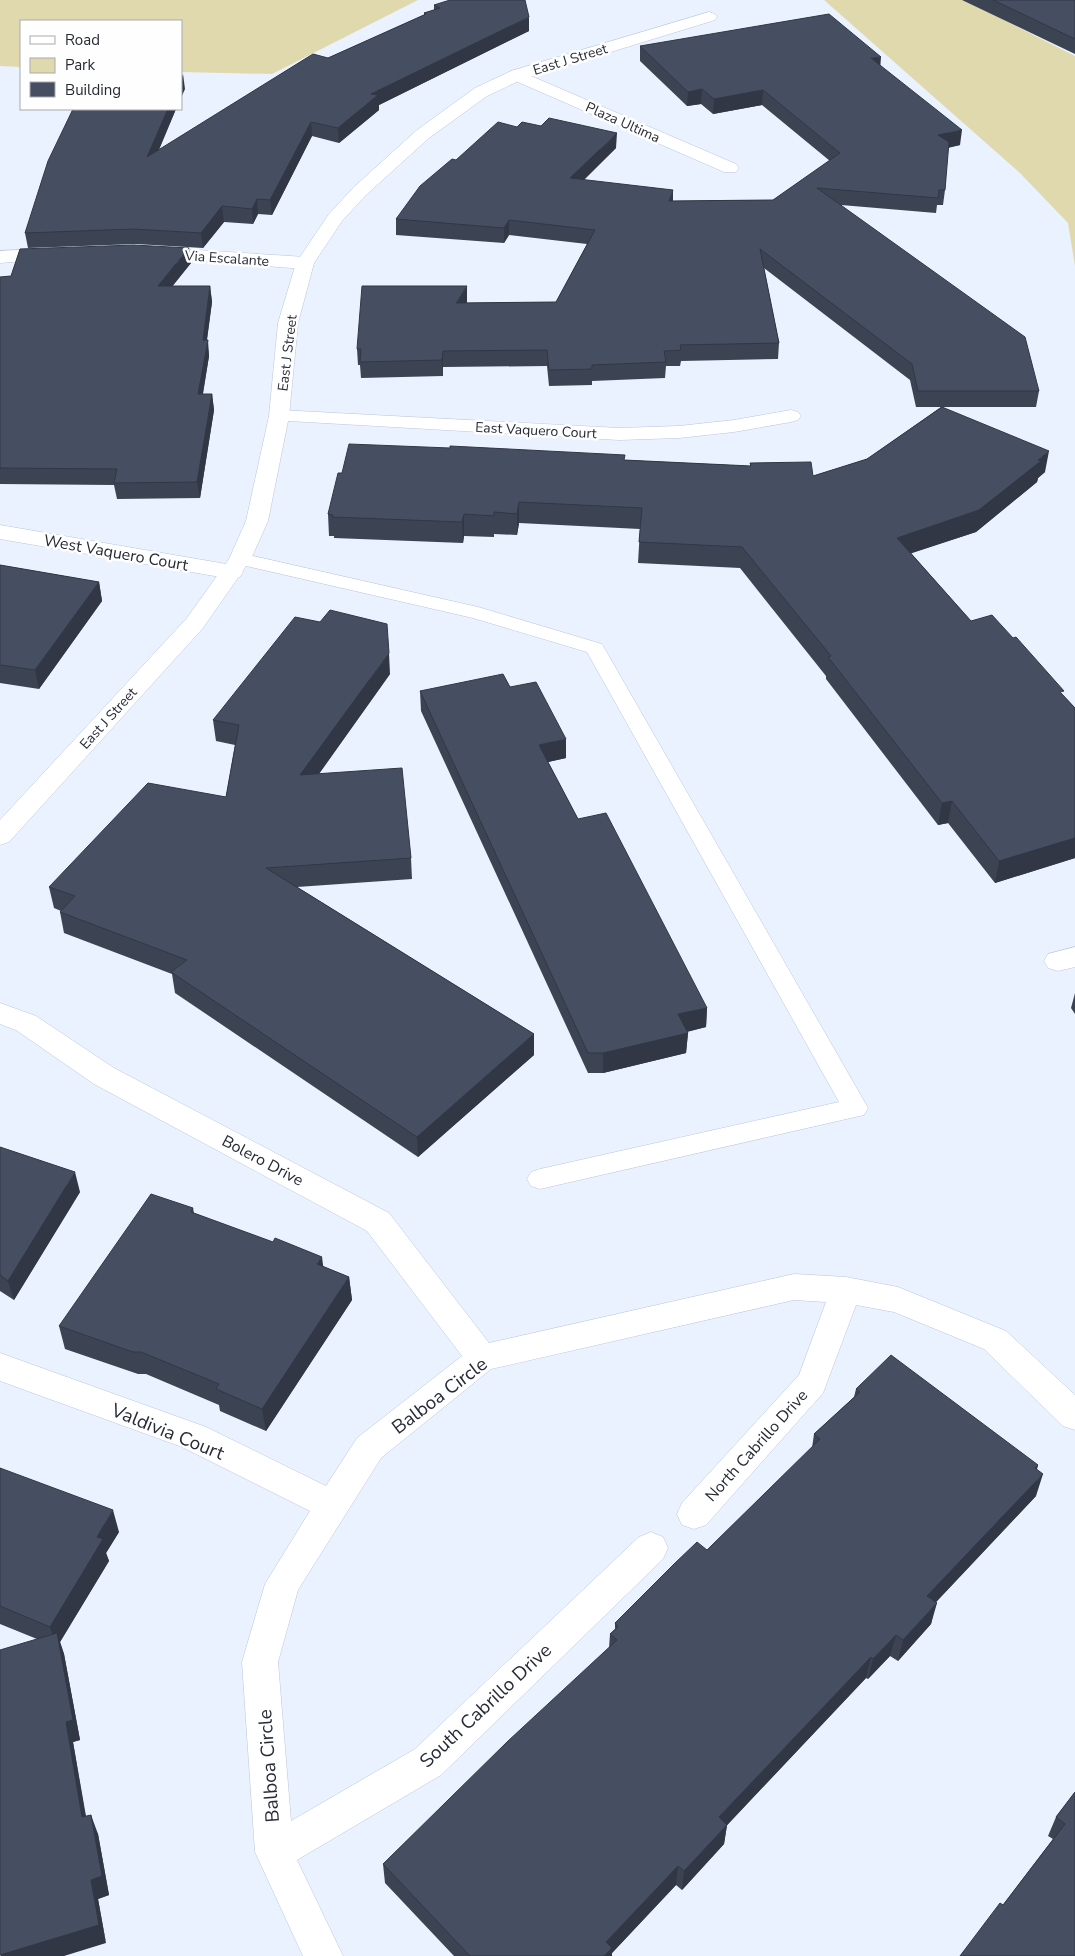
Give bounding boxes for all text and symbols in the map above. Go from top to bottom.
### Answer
legend [20,20,182,110]
text: Road [65,30,100,50]
street label: East J Street [531,39,610,80]
text: Park [65,55,95,75]
text: Building [65,80,121,100]
street label: Plaza Ultima [583,98,663,147]
street label: Via Escalante [183,246,270,271]
street label: East J Street [273,314,302,392]
street label: East Vaquero Court [475,418,597,443]
street label: West Vaquero Court [42,529,190,577]
street label: East J Street [76,683,141,753]
street label: Bolero Drive [218,1130,307,1192]
street label: Balboa Circle [386,1351,493,1440]
street label: North Cabrillo Drive [700,1385,813,1506]
street label: Valdivia Court [106,1397,228,1466]
street label: South Cabrillo Drive [414,1638,557,1774]
street label: Balboa Circle [252,1708,286,1823]

